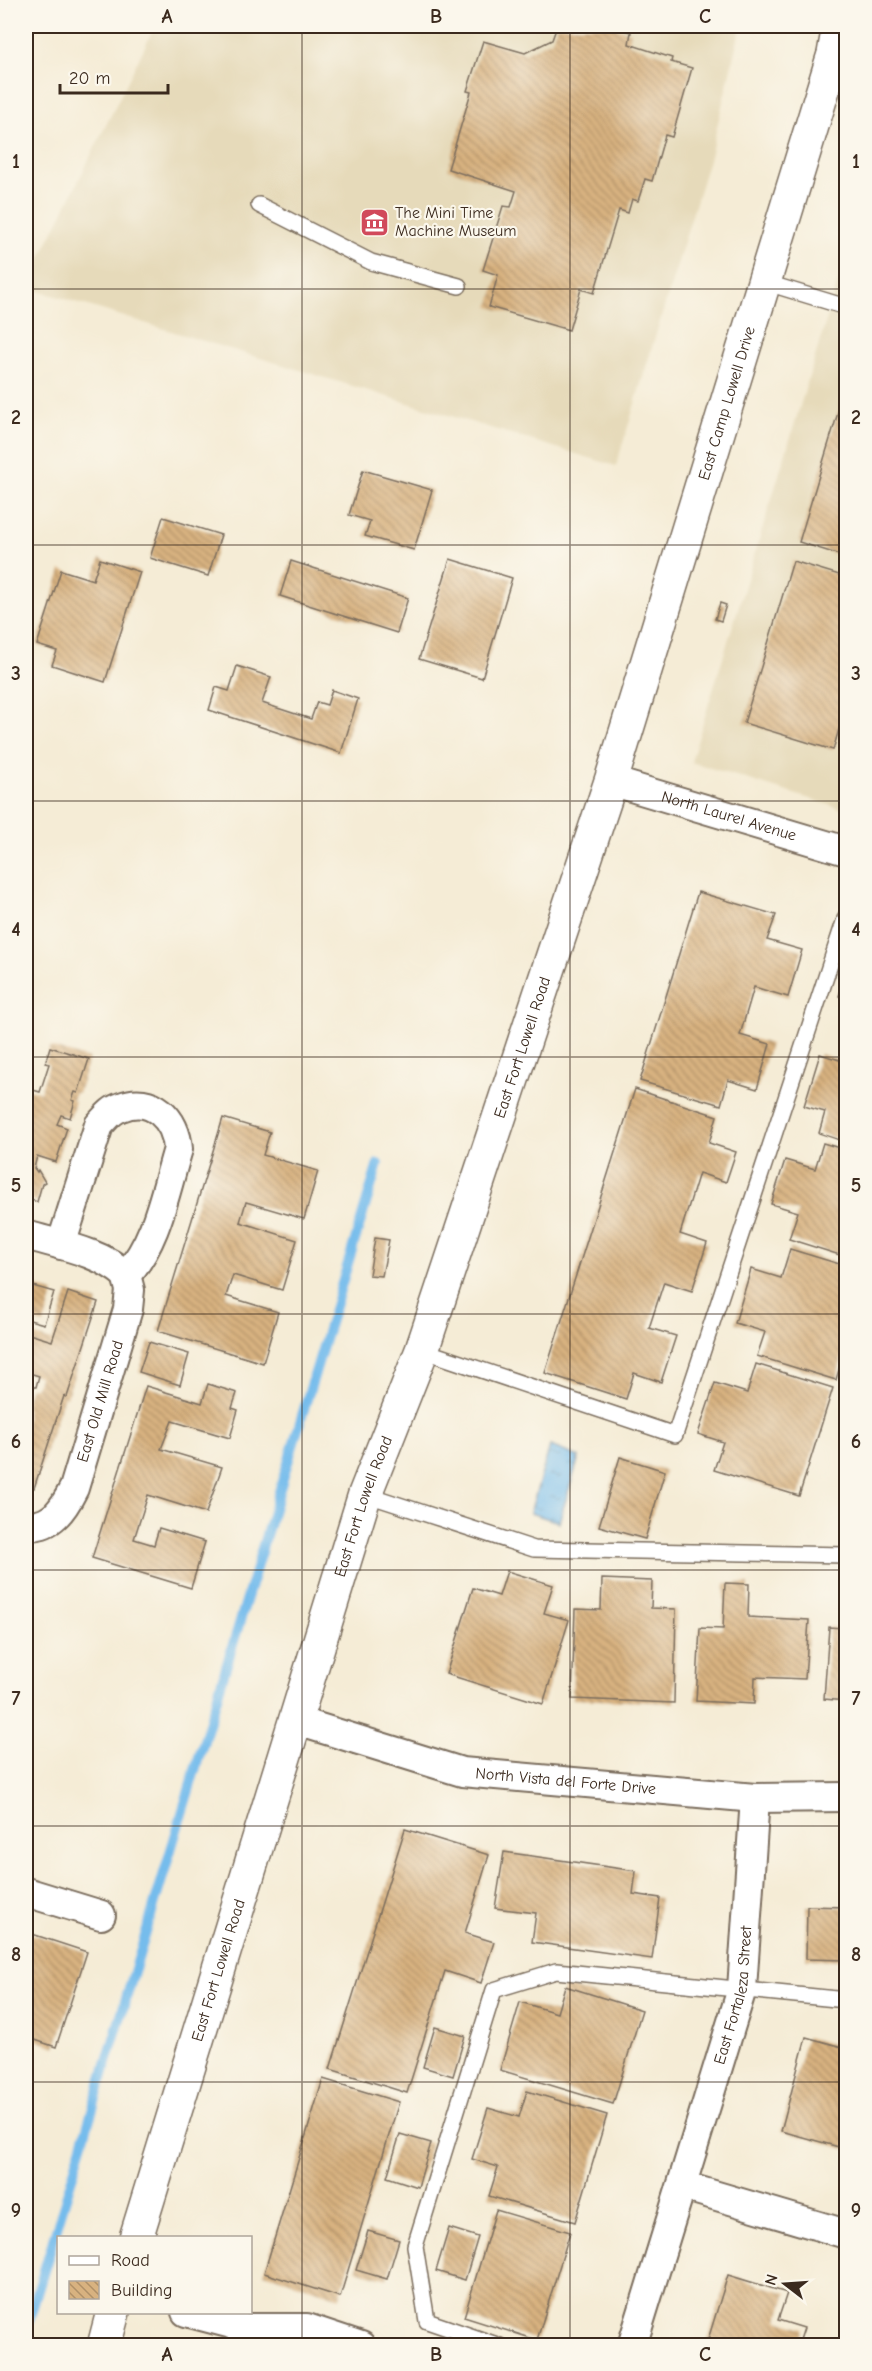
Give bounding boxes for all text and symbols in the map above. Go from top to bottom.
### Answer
text: A [161,5,173,28]
text: B [430,5,442,28]
text: C [699,5,711,28]
scale bar [60,57,168,95]
text: 20 m [69,68,110,89]
text: 1 [12,150,20,173]
text: 1 [852,150,860,173]
place label: The Mini Time Machine Museum [395,204,516,240]
museum icon: The Mini Time Machine Museum [358,206,390,238]
street label: East Camp Lowell Drive [695,324,759,482]
text: 2 [11,406,21,429]
text: 2 [851,406,861,429]
text: 3 [11,662,21,685]
text: 3 [851,662,861,685]
street label: North Laurel Avenue [659,788,798,845]
text: 4 [11,918,21,941]
text: 4 [851,918,861,941]
street label: East Fort Lowell Road [491,975,554,1121]
text: 5 [11,1174,21,1197]
text: 5 [851,1174,861,1197]
street label: East Old Mill Road [73,1338,127,1464]
text: 6 [11,1430,21,1453]
text: 6 [851,1430,861,1453]
street label: East Fort Lowell Road [331,1433,396,1579]
text: 7 [12,1687,21,1710]
text: 7 [852,1687,861,1710]
street label: North Vista del Forte Drive [475,1764,657,1798]
street label: East Fort Lowell Road [188,1897,249,2044]
street label: East Fortaleza Street [710,1925,755,2067]
text: 8 [11,1943,21,1966]
text: 8 [851,1943,861,1966]
text: 9 [11,2199,21,2222]
text: 9 [851,2199,861,2222]
legend [57,2236,252,2314]
text: Road [111,2250,150,2271]
north arrow [755,2254,815,2314]
text: N [761,2272,782,2288]
text: Building [111,2280,173,2301]
text: A [161,2343,173,2366]
text: B [430,2343,442,2366]
text: C [699,2343,711,2366]

